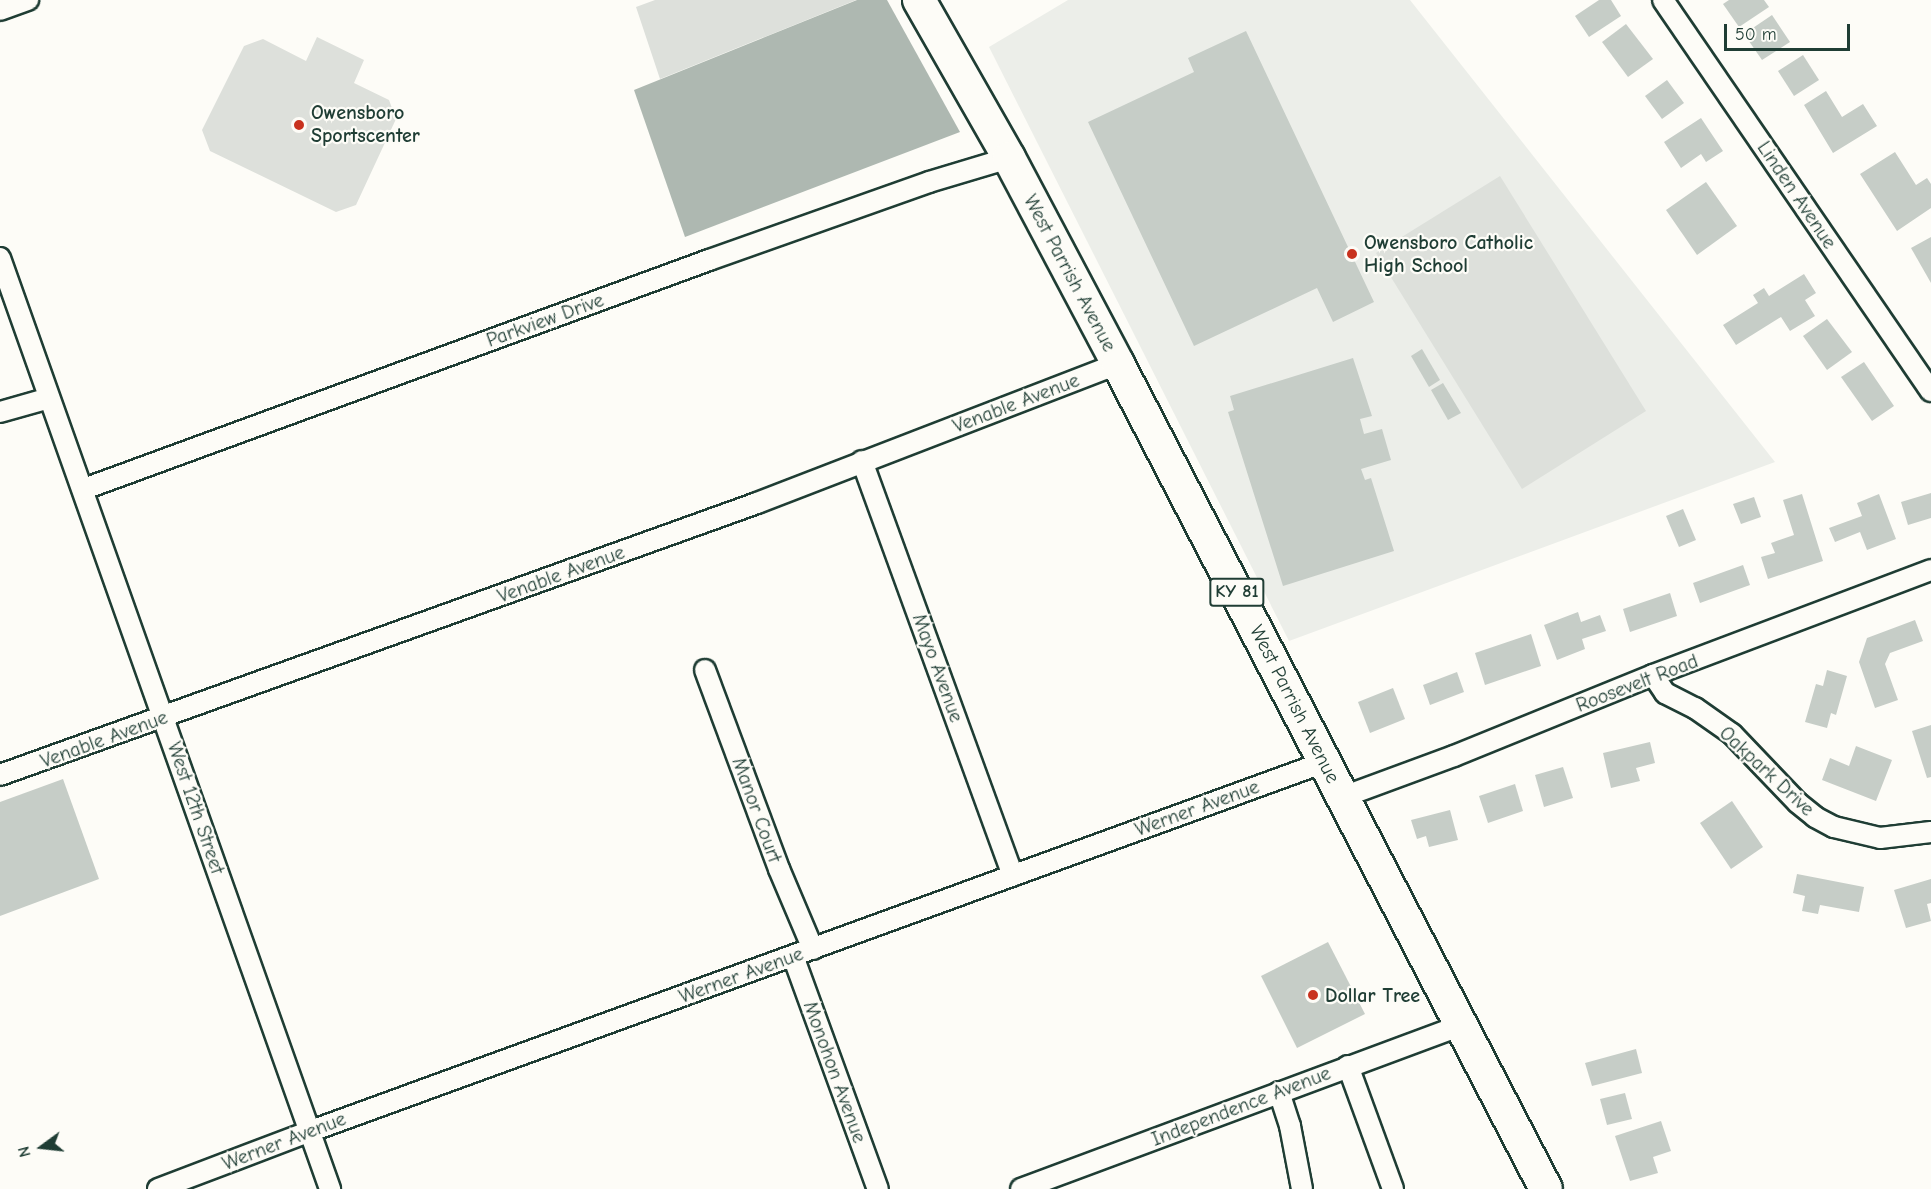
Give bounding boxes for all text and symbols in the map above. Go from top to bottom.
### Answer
scale bar [1727,12,1853,50]
text: 50 m [1735,24,1777,45]
place label: Owensboro Sportscenter [311,101,420,148]
marker: Owensboro Sportscenter [292,118,306,132]
street label: Linden Avenue [1752,137,1842,253]
street label: West Parrish Avenue [1018,190,1122,356]
place label: Owensboro Catholic High School [1364,231,1533,278]
marker: Owensboro Catholic High School [1345,247,1359,261]
street label: Parkview Drive [483,288,607,352]
street label: Venable Avenue [949,368,1083,438]
street label: Venable Avenue [494,540,628,608]
road number: KY 81 [1208,577,1266,607]
street label: Mayo Avenue [907,610,969,726]
street label: West Parrish Avenue [1245,621,1345,787]
street label: Roosevelt Road [1573,649,1701,717]
street label: Venable Avenue [37,705,171,773]
street label: Oakpark Drive [1715,721,1819,821]
street label: West 12th Street [162,739,230,877]
street label: Manor Court [727,754,787,866]
street label: Werner Avenue [1132,774,1262,842]
street label: Werner Avenue [676,941,806,1009]
place label: Dollar Tree [1325,983,1420,1007]
marker: Dollar Tree [1306,988,1320,1002]
street label: Monohon Avenue [798,998,872,1146]
street label: Independence Avenue [1148,1061,1334,1151]
street label: Werner Avenue [219,1106,349,1176]
north arrow [12,1117,72,1177]
text: N [15,1144,35,1159]

